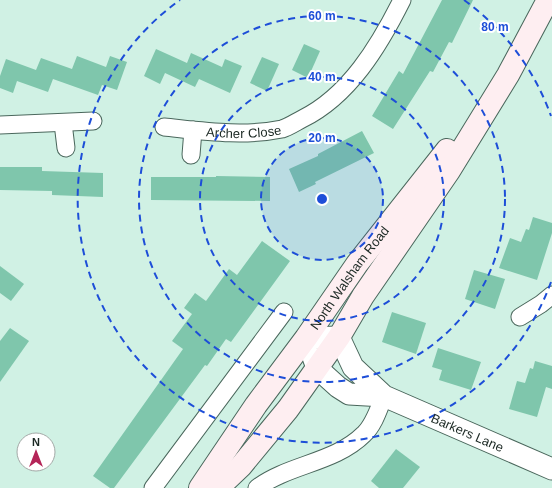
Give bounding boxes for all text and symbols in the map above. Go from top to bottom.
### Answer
text: 60 m [308,9,336,23]
text: 80 m [481,20,509,34]
text: 40 m [308,70,336,84]
street label: Archer Close [206,122,282,140]
text: 20 m [308,131,336,145]
centre of rings [315,192,329,206]
street label: North Walsham Road [307,223,392,332]
street label: Barkers Lane [429,410,506,455]
north arrow [16,432,56,472]
text: N [32,436,40,448]

